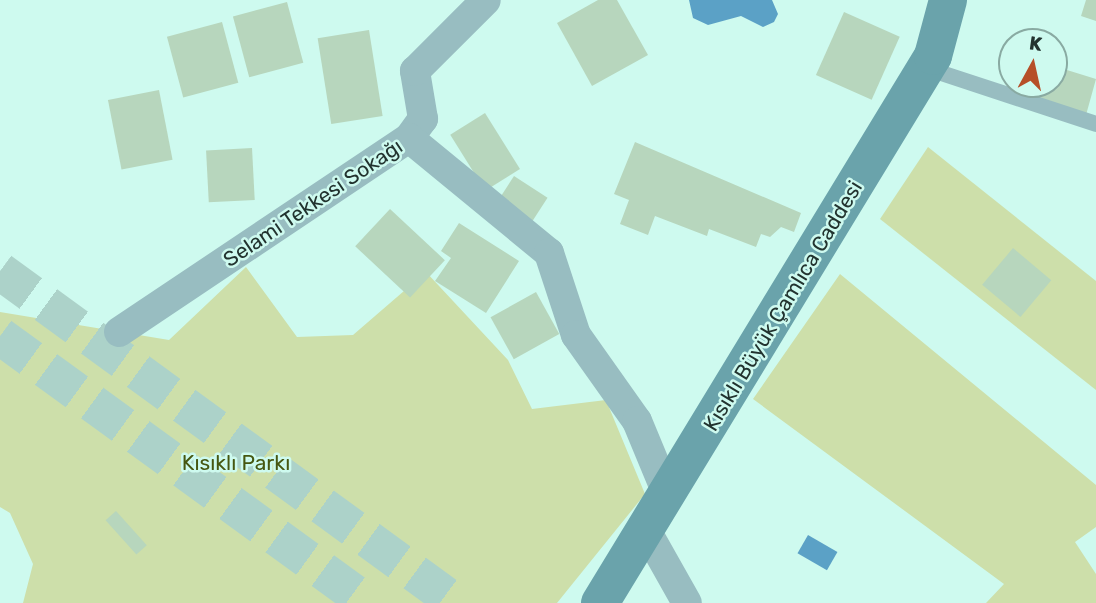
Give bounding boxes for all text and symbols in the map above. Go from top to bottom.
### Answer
north arrow [998,28,1068,98]
text: K [1028,31,1044,56]
street label: Selami Tekkesi Sokağı [218,134,408,272]
street label: Kısıklı Büyük Çamlıca Caddesi [698,176,868,436]
park label: Kısıklı Parkı [182,450,290,476]

